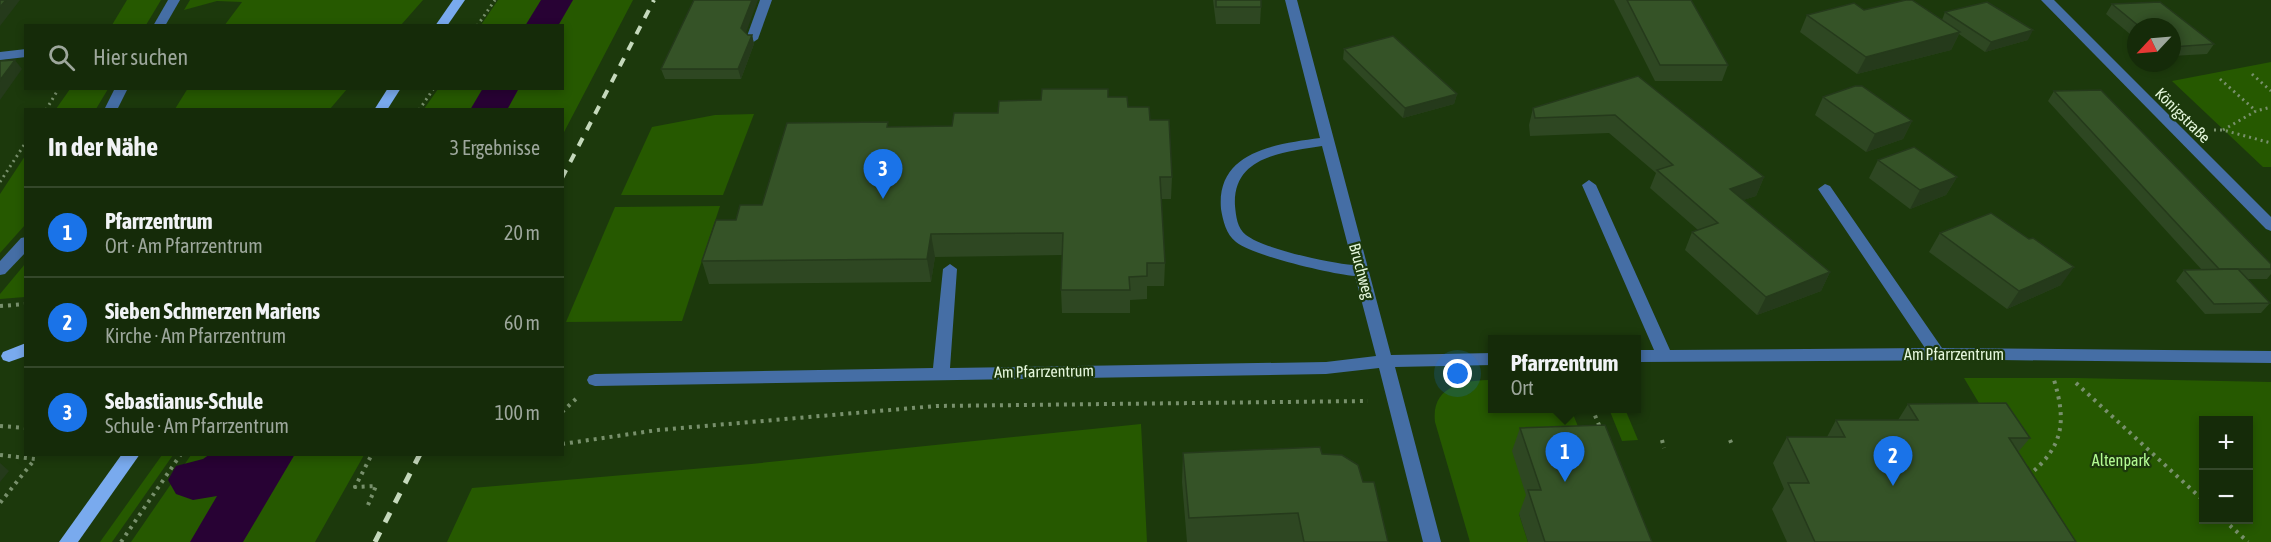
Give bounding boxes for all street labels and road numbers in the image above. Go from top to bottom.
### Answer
street label: Königstraße [2151,84,2214,147]
street label: Bruchweg [1345,241,1378,301]
street label: Am Pfarrzentrum [1904,345,2004,363]
street label: Am Pfarrzentrum [994,361,1094,381]

